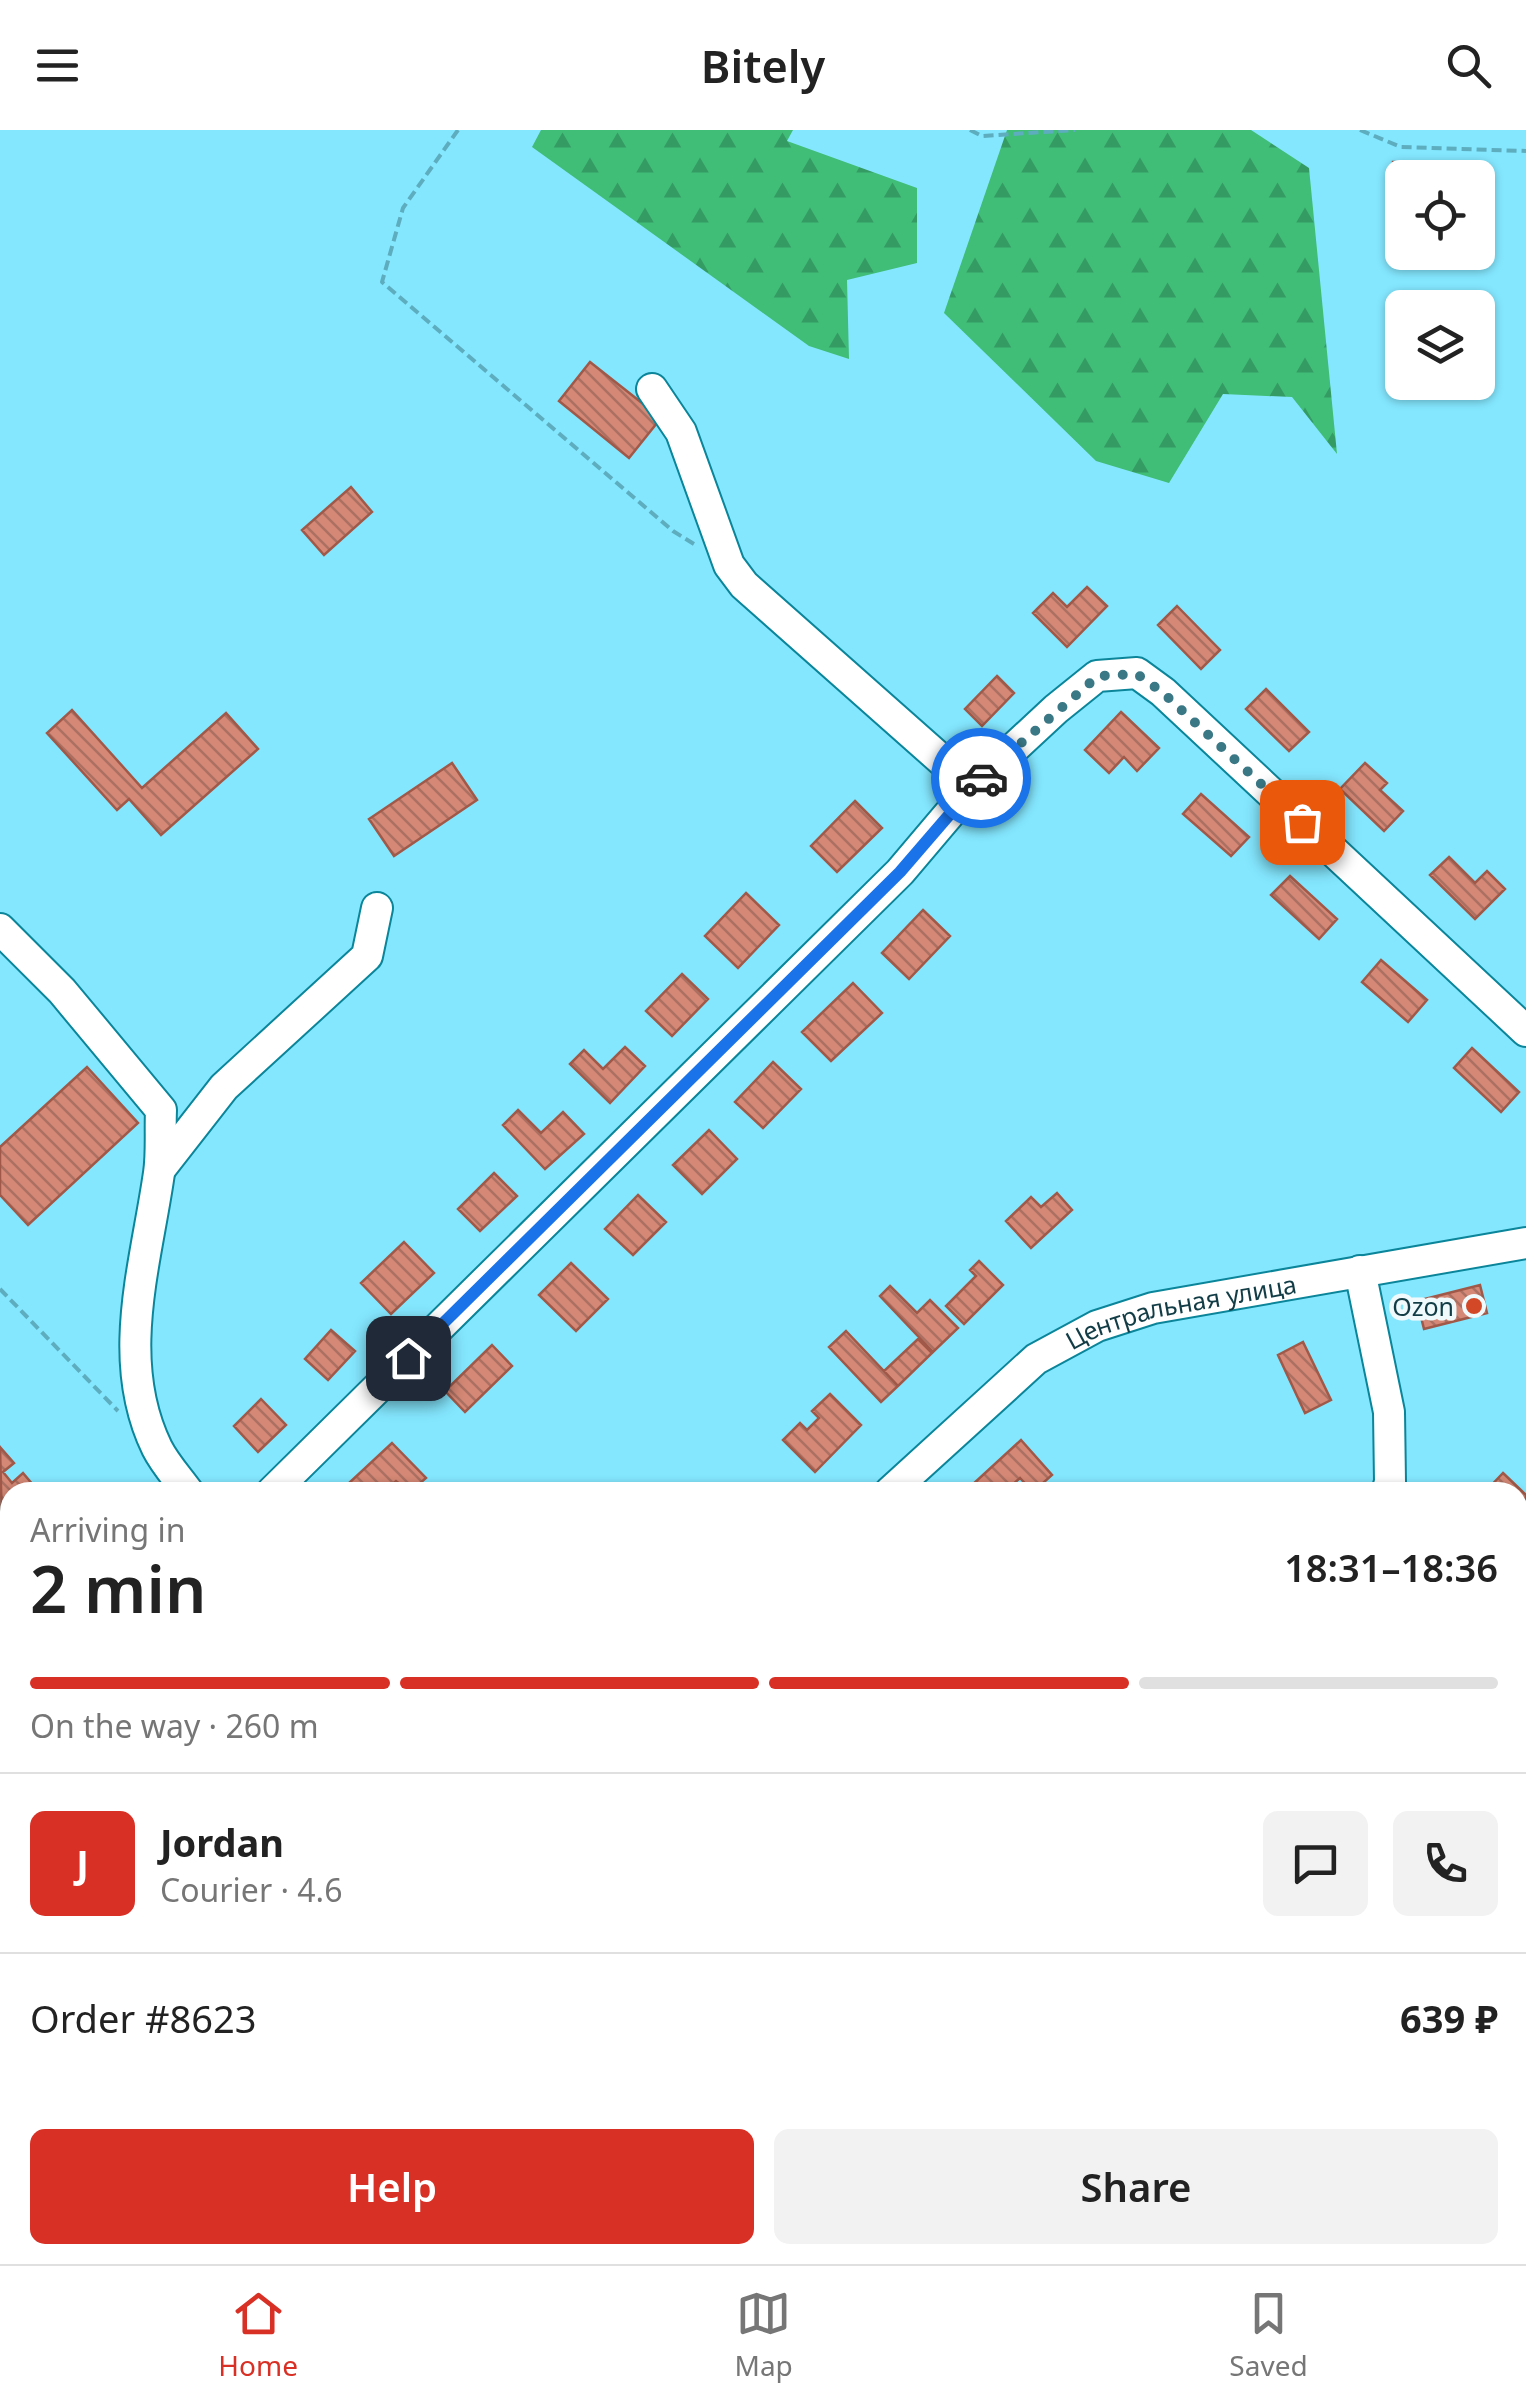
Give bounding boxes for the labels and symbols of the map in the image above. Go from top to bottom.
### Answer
courier [931,728,1031,828]
pin [1260,780,1345,865]
street label: Центральная улица [1059,1266,1299,1357]
place label: Ozon [1392,1289,1454,1323]
marker: Ozon [1463,1295,1485,1317]
pin [366,1316,451,1401]

